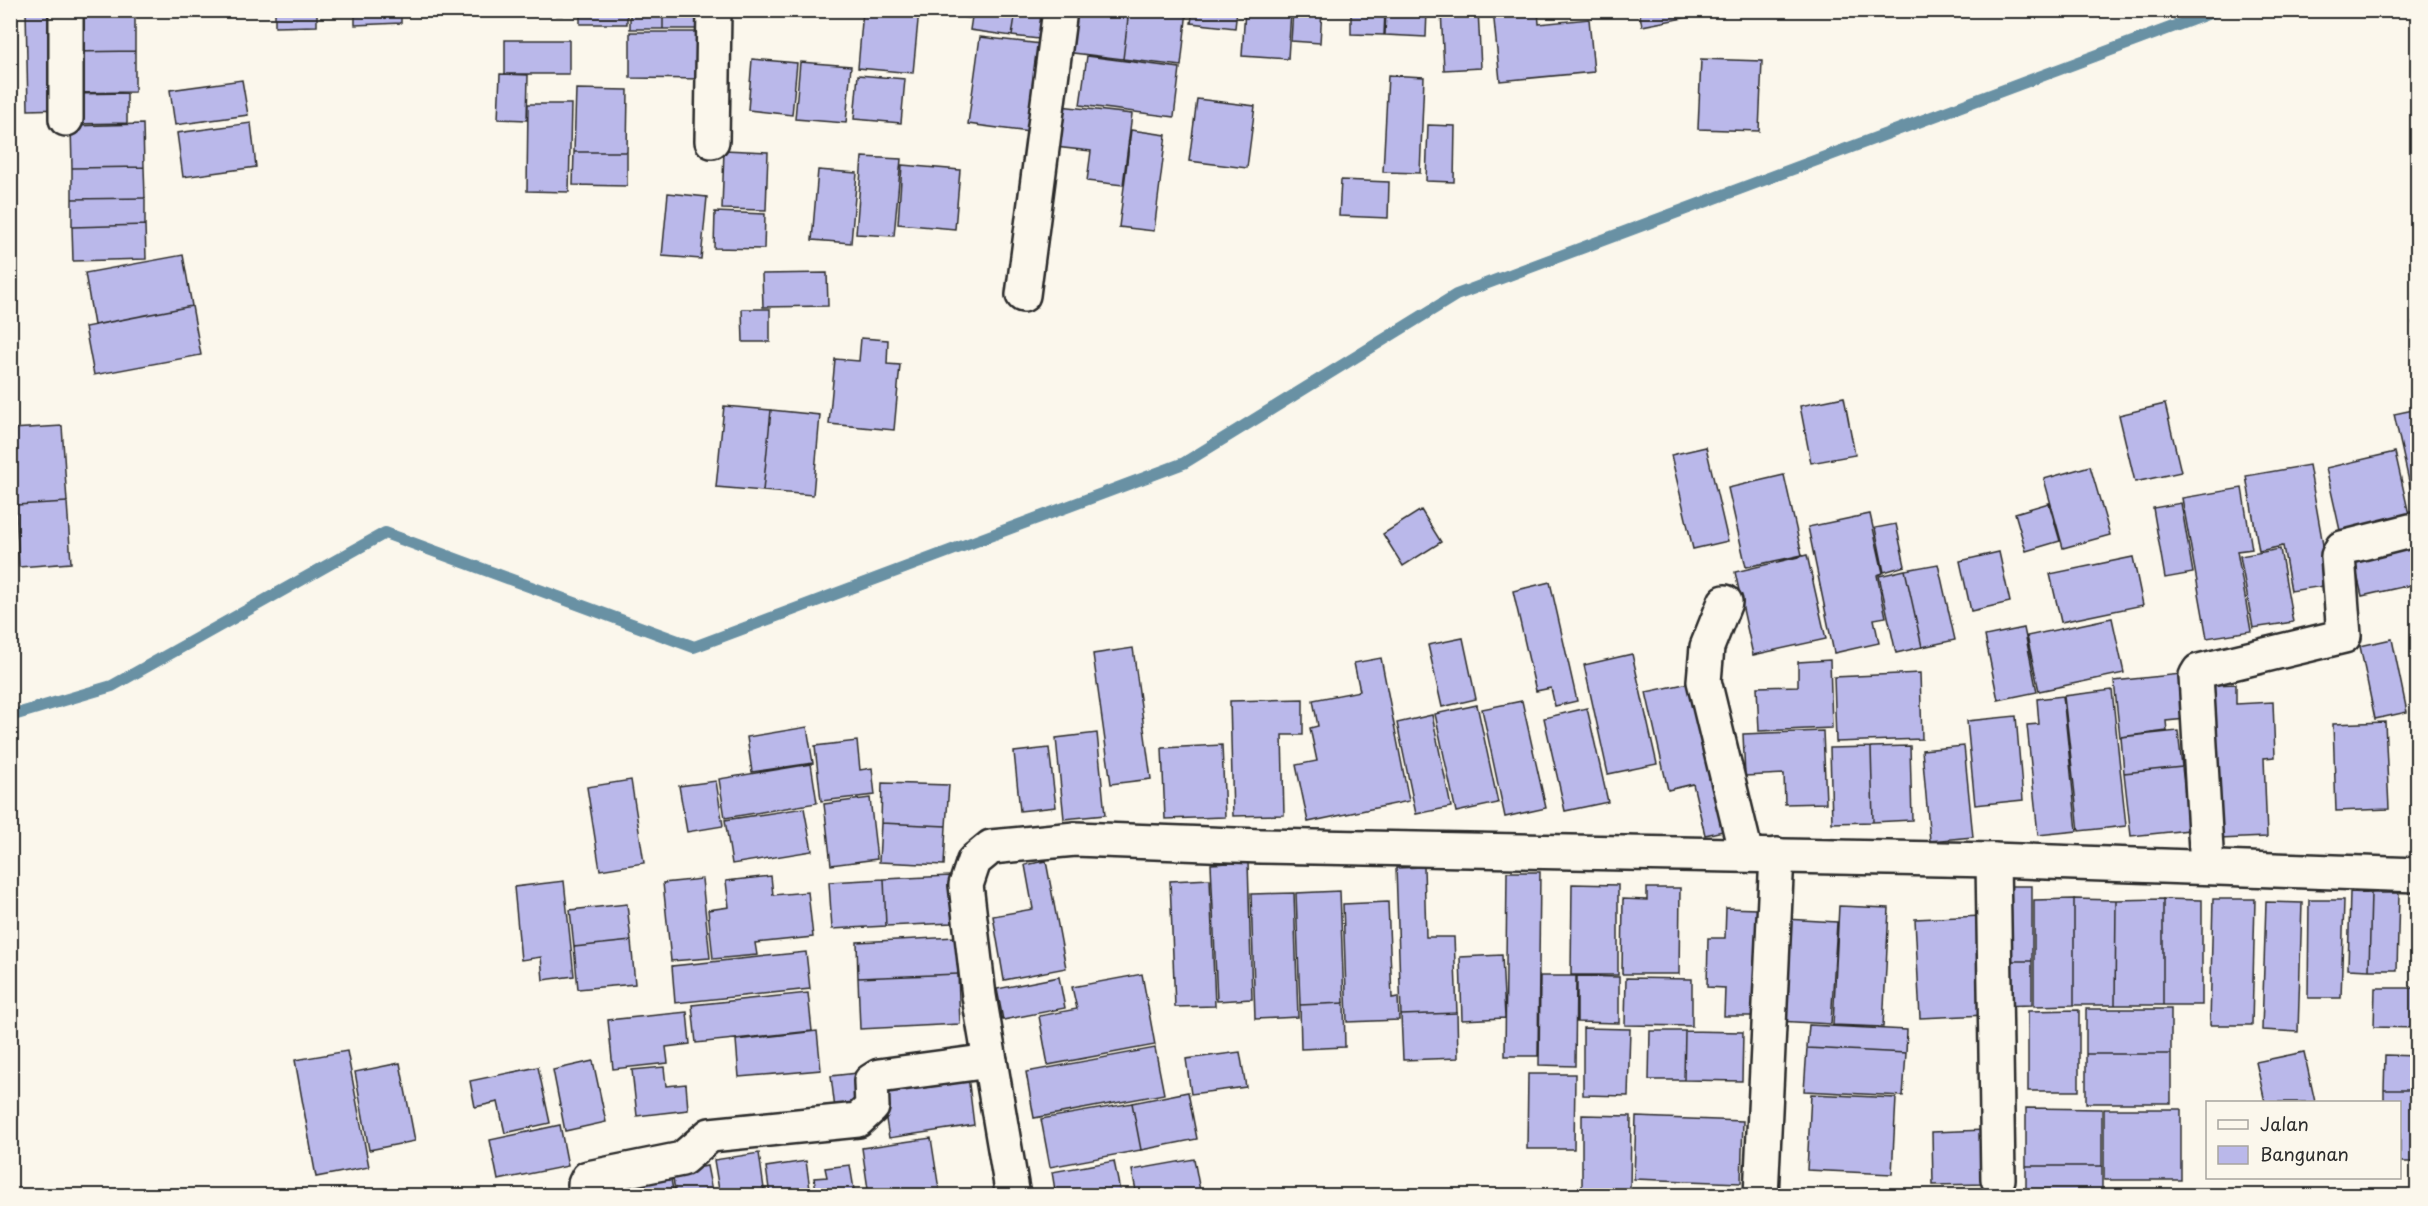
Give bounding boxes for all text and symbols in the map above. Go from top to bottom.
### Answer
legend [2206,1101,2401,1179]
text: Jalan [2260,1110,2309,1137]
text: Bangunan [2260,1140,2349,1167]

